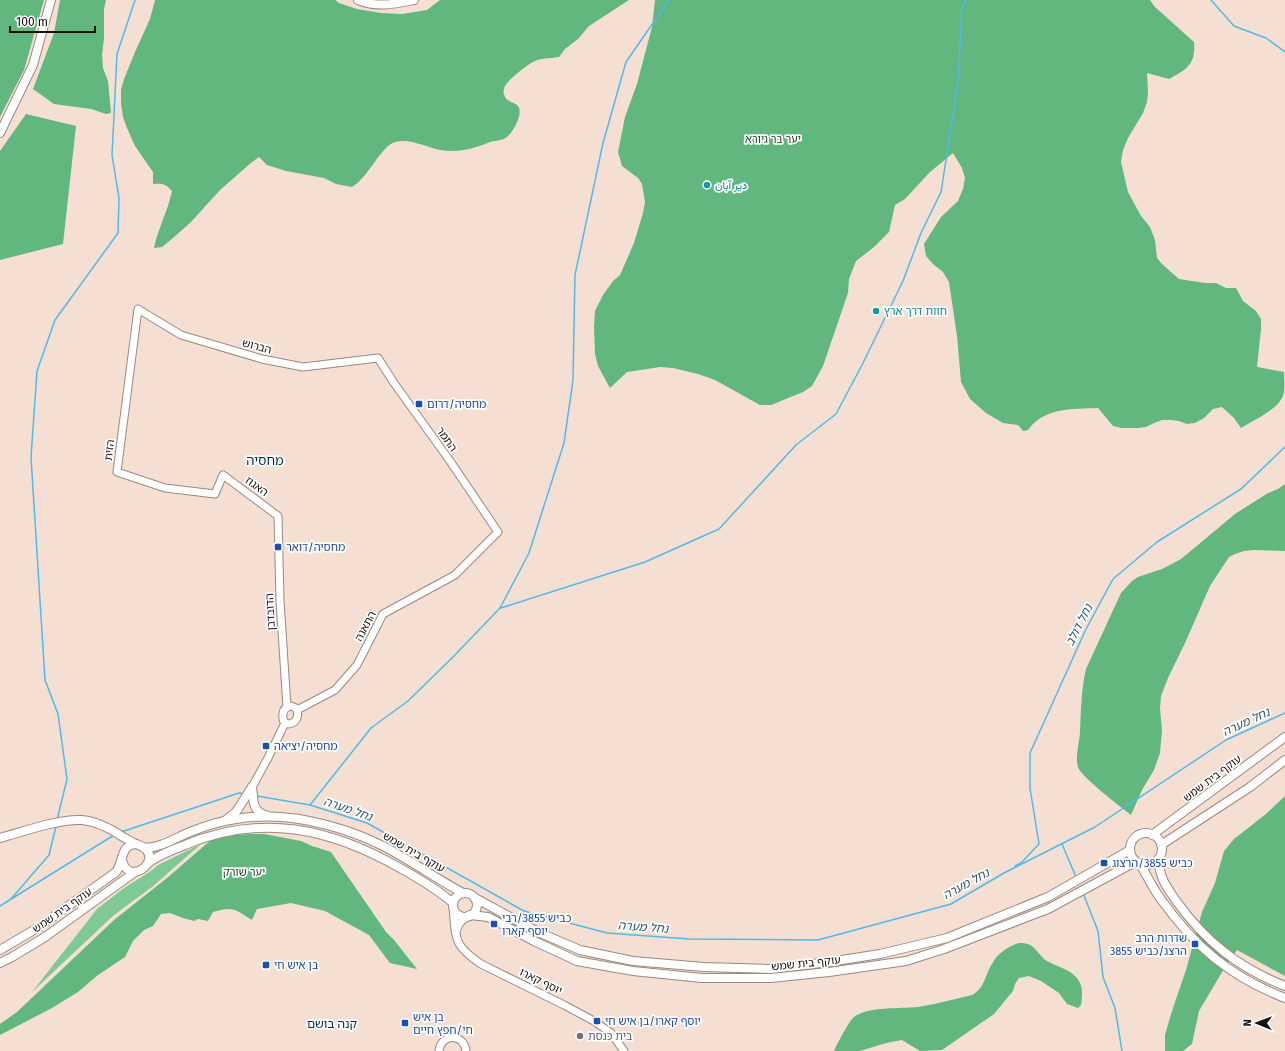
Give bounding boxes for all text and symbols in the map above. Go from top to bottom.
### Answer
scale bar [10,8,95,34]
text: 100 m [16,15,48,29]
park label: יער בר גיורא [745,133,801,146]
place label: دير آبان [715,179,747,192]
marker: دير آبان [702,180,712,190]
place label: חוות דרך ארץ [884,305,947,318]
marker: חוות דרך ארץ [871,306,881,316]
street label: הברוש [241,336,273,357]
place label: מחסיה/דרום [427,398,486,411]
marker: מחסיה/דרום [414,399,424,409]
street label: התמר [434,424,460,454]
street label: הזית [102,439,117,461]
district label: מחסיה [246,453,284,468]
street label: האגוז [243,474,271,499]
place label: מחסיה/דואר [286,541,345,554]
marker: מחסיה/דואר [273,542,283,552]
street label: הדובדבן [263,593,278,631]
water label: נחל דולב [1063,601,1096,648]
street label: התאנה [352,609,379,644]
water label: נחל מערה [1220,704,1273,739]
place label: מחסיה/יציאה [274,740,338,753]
marker: מחסיה/יציאה [261,741,271,751]
street label: עוקף בית שמש [1181,752,1244,805]
water label: נחל מערה [322,794,376,824]
street label: עוקף בית שמש [380,829,447,875]
place label: כביש 3855/הרצוג [1112,857,1193,870]
marker: כביש 3855/הרצוג [1099,858,1109,868]
water label: נחל מערה [940,865,993,902]
park label: יער שורק [223,866,265,879]
street label: עוקף בית שמש [30,885,95,936]
place label: כביש 3855/רבי יוסף קארו [502,912,572,938]
water label: נחל מערה [617,918,670,936]
marker: כביש 3855/רבי יוסף קארו [489,919,499,929]
place label: שדרות הרב הרצג/כביש 3855 [1110,932,1187,958]
marker: שדרות הרב הרצג/כביש 3855 [1190,939,1200,949]
street label: עוקף בית שמש [771,953,841,974]
place label: בן איש חי [274,959,318,972]
marker: בן איש חי [261,960,271,970]
street label: יוסף קארו [517,966,564,997]
north arrow [1237,1003,1277,1043]
place label: בן איש חי/חפץ חיים [413,1011,473,1037]
place label: יוסף קארו/בן איש חי [605,1015,701,1028]
marker: יוסף קארו/בן איש חי [592,1016,602,1026]
district label: קנה בושם [307,1017,358,1031]
marker: בן איש חי/חפץ חיים [400,1018,410,1028]
text: N [1241,1019,1254,1027]
place label: בית כנסת [588,1030,632,1043]
marker: בית כנסת [575,1031,585,1041]

